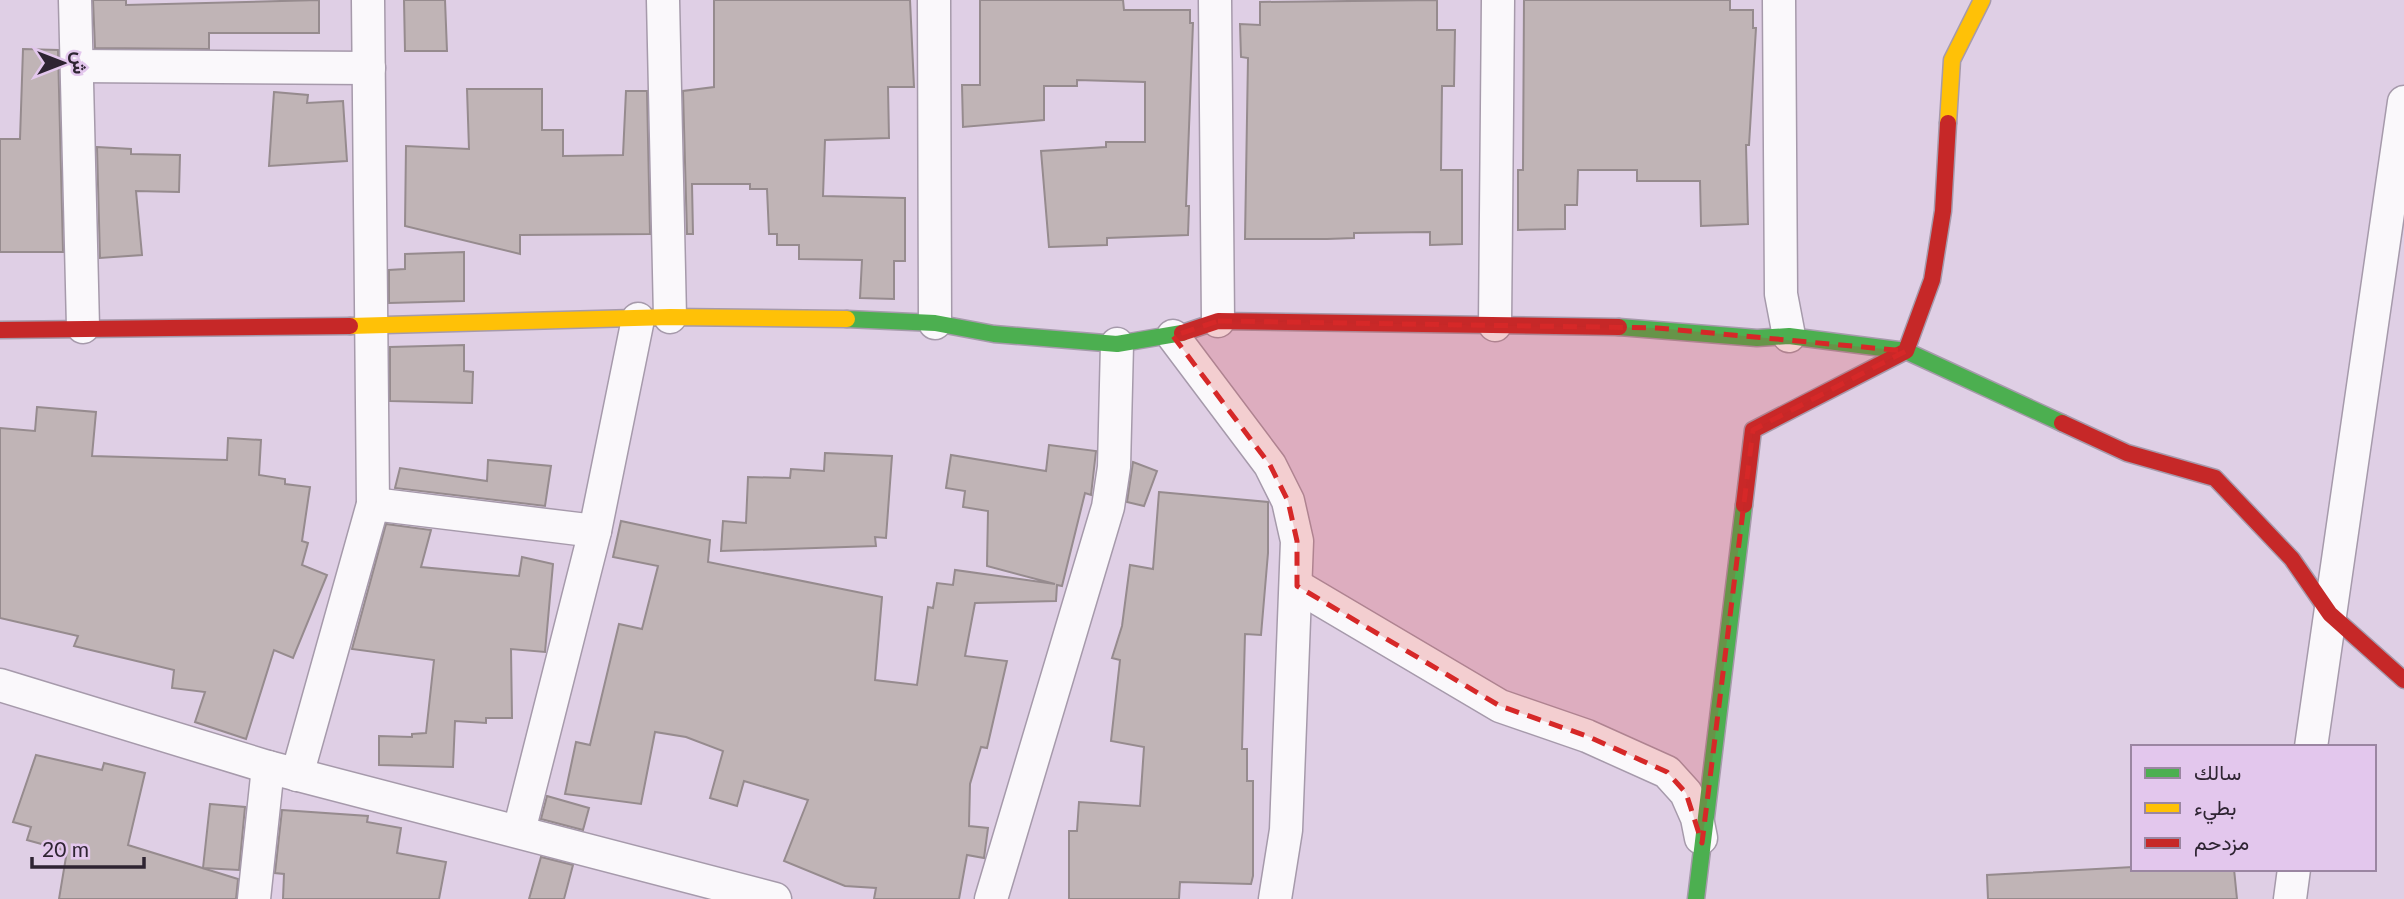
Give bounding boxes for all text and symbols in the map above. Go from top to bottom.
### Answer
north arrow [28,28,98,98]
text: ش [68,52,92,75]
legend [2131,745,2376,871]
text: سالك [2194,759,2241,784]
text: بطيء [2194,794,2237,825]
scale bar [32,825,144,869]
text: مزدحم [2194,829,2249,857]
text: 20 m [42,836,89,861]

